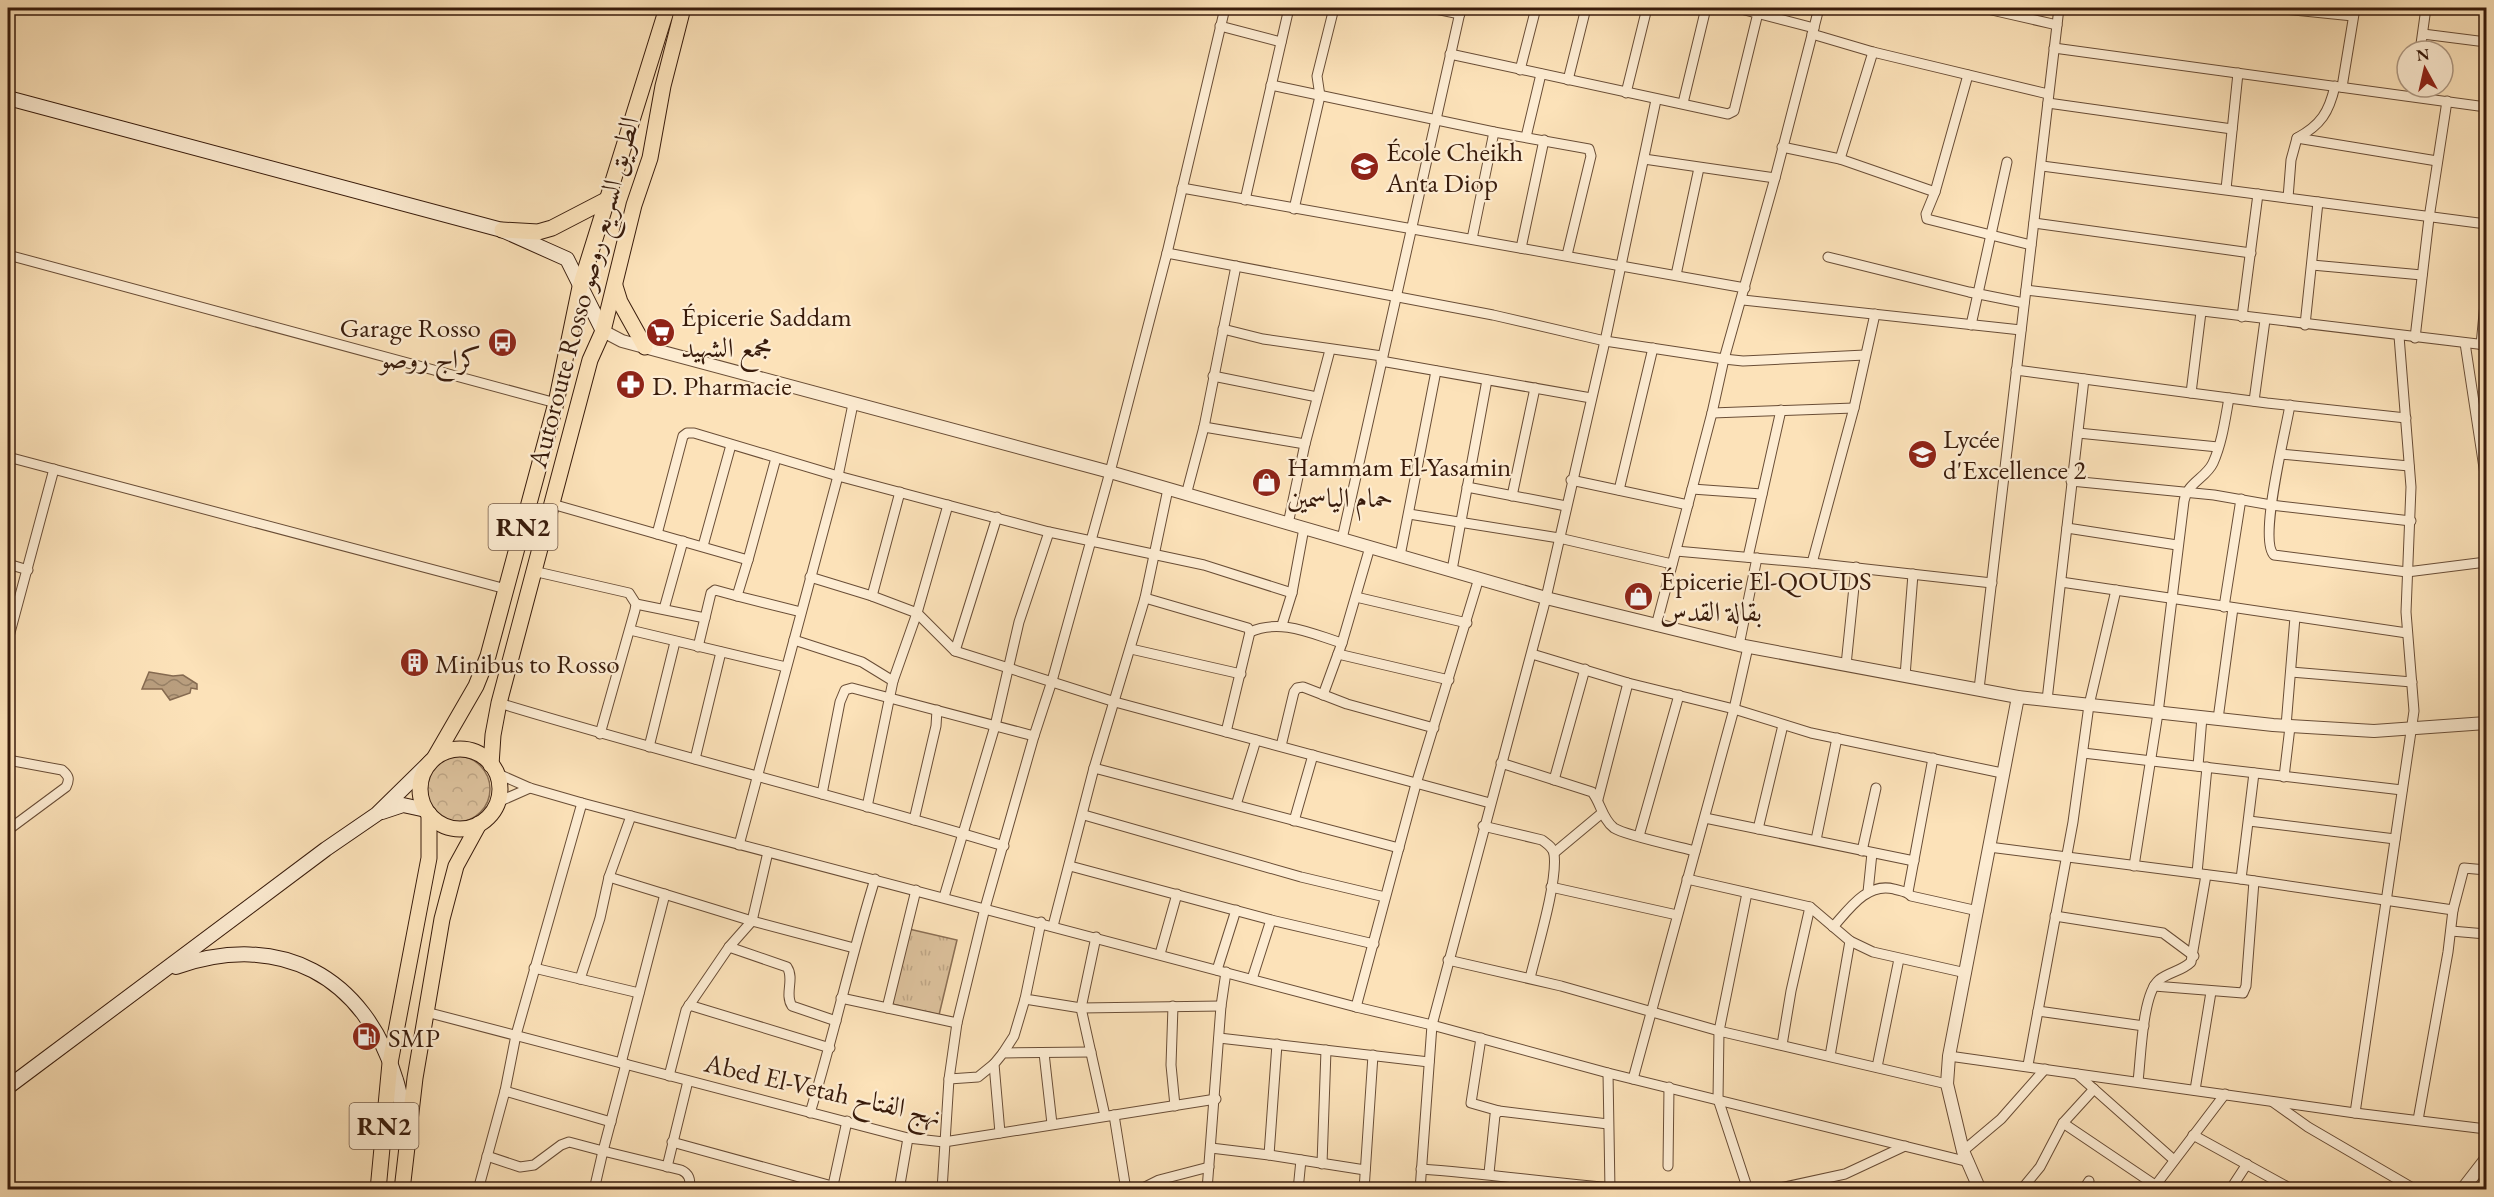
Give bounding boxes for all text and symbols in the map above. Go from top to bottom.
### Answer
north arrow [2395,39,2455,99]
text: N [2415,43,2431,66]
street label: Autoroute Rosso الطريق السريع روصو [519,113,654,474]
place label: École Cheikh Anta Diop [1385,134,1523,200]
school or university icon: École Cheikh Anta Diop [1349,151,1381,183]
place label: Épicerie Saddam مجمع الشهيد [681,299,852,372]
place label: Garage Rosso كراج روصو [340,310,481,383]
supermarket icon: Épicerie Saddam مجمع الشهيد [644,316,676,348]
bus stop icon: Garage Rosso كراج روصو [486,327,518,359]
place label: D. Pharmacie [652,368,792,403]
pharmacy icon: D. Pharmacie [615,369,647,401]
place label: Lycée d'Excellence 2 [1943,421,2086,487]
school or university icon: Lycée d'Excellence 2 [1906,438,1938,470]
place label: Hammam El-Yasamin حمام الياسمين [1287,449,1511,521]
shop icon: Hammam El-Yasamin حمام الياسمين [1250,466,1282,498]
road number: RN2 [488,504,558,550]
place label: Épicerie El-QOUDS بقالة القدس [1660,563,1872,629]
shop icon: Épicerie El-QOUDS بقالة القدس [1623,580,1655,612]
place label: Minibus to Rosso [435,646,620,681]
building icon: Minibus to Rosso [398,647,430,679]
place label: SMP [388,1020,440,1055]
fuel station icon: SMP [351,1021,383,1053]
street label: Abed El-Vetah نهج الفتاح [699,1044,945,1140]
road number: RN2 [350,1103,418,1149]

